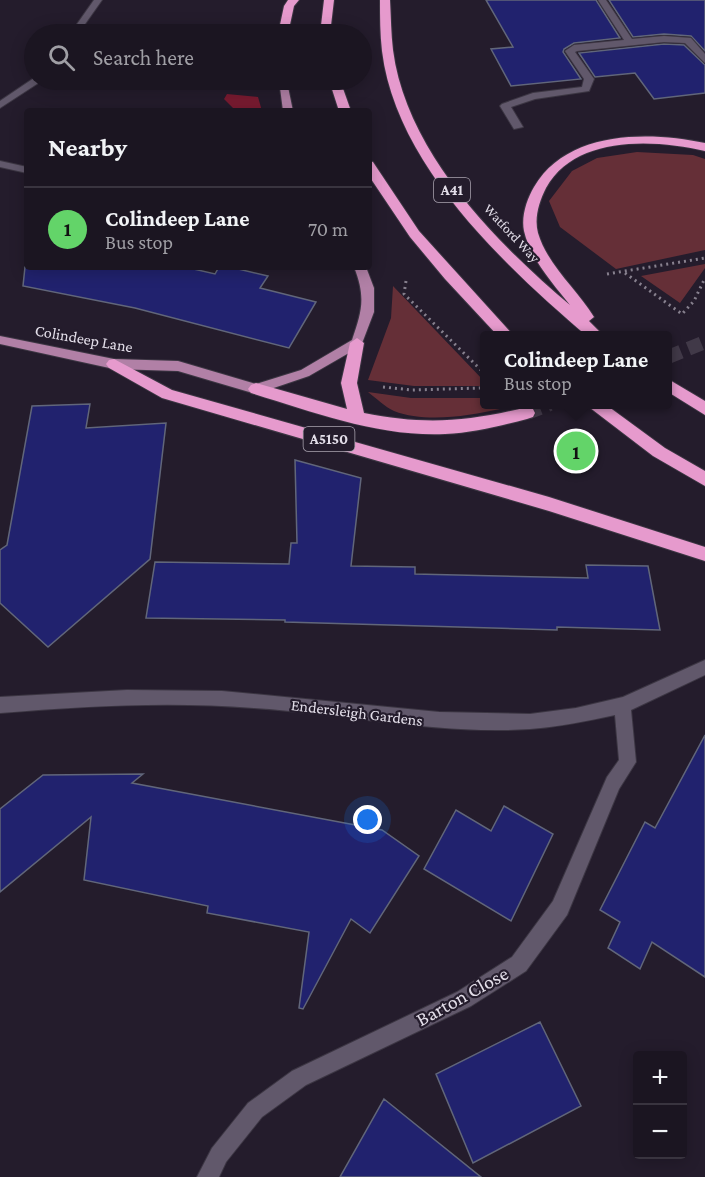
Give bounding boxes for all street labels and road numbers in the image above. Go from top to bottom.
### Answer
road number: A41 [434,178,470,202]
street label: Watford Way [481,200,543,266]
street label: Colindeep Lane [33,322,134,356]
road number: A5150 [304,427,354,451]
street label: Endersleigh Gardens [290,696,424,730]
street label: Barton Close [412,962,512,1030]

